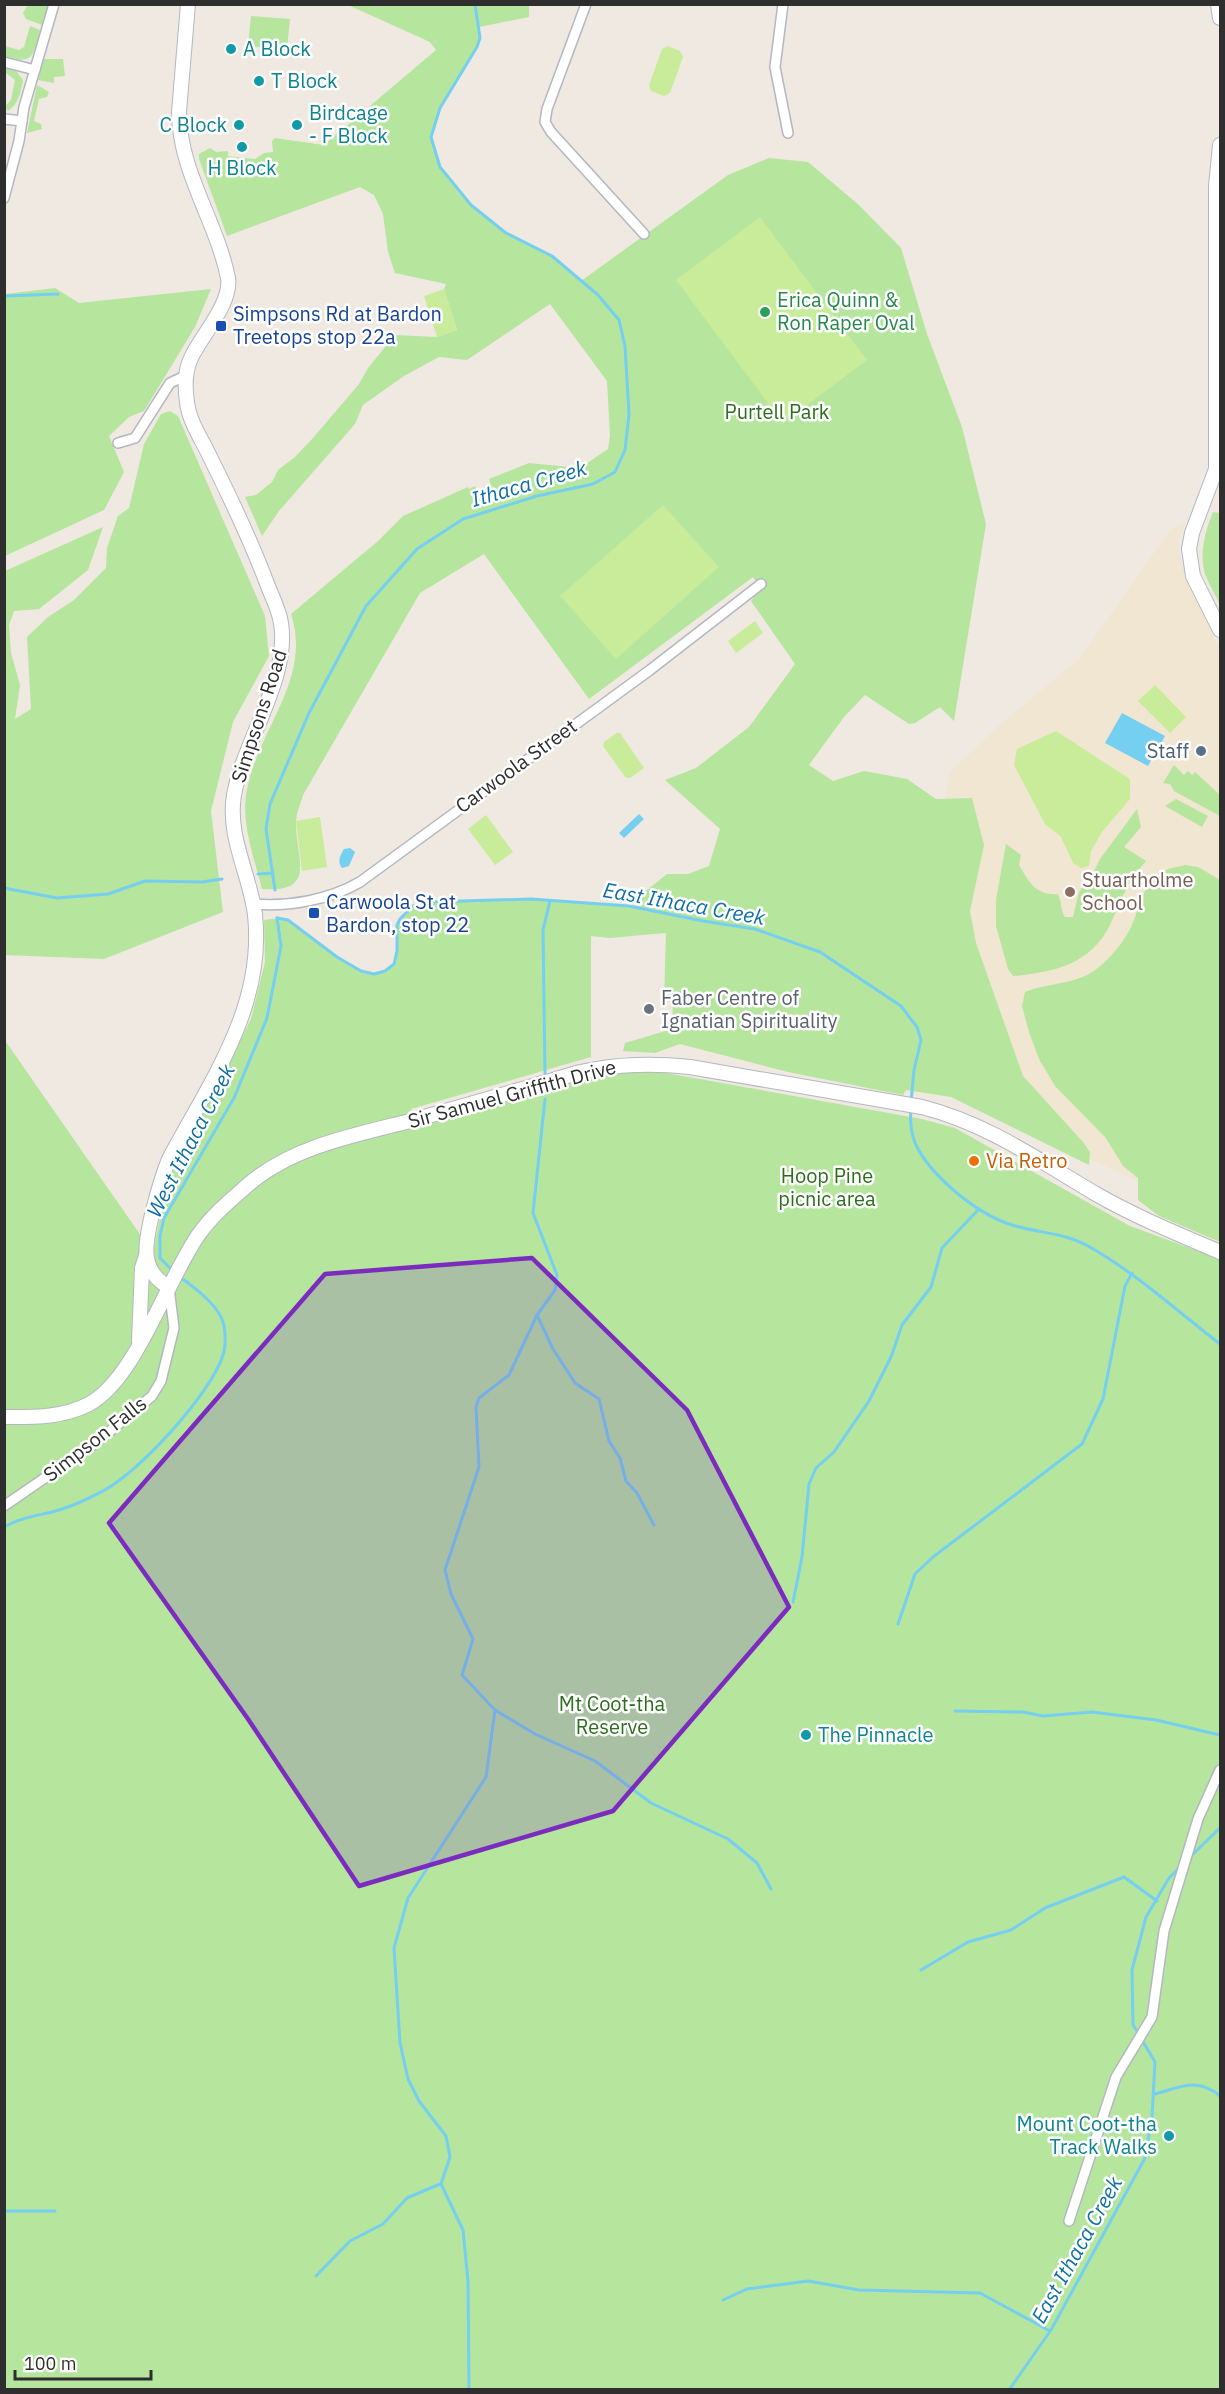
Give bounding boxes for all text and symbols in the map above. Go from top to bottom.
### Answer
place label: A Block [243,35,311,62]
marker: A Block [224,42,238,56]
place label: T Block [271,67,338,94]
marker: T Block [252,74,266,88]
place label: Birdcage - F Block [309,99,388,149]
place label: C Block [160,111,227,138]
marker: C Block [232,118,246,132]
marker: Birdcage - F Block [290,118,304,132]
marker: H Block [235,140,249,154]
place label: H Block [207,154,277,181]
place label: Erica Quinn & Ron Raper Oval [777,286,915,336]
place label: Simpsons Rd at Bardon Treetops stop 22a [233,300,442,350]
marker: Erica Quinn & Ron Raper Oval [758,305,772,319]
marker: Simpsons Rd at Bardon Treetops stop 22a [214,319,228,333]
park label: Purtell Park [725,398,830,425]
water label: Ithaca Creek [468,453,591,513]
street label: Simpsons Road [224,646,293,786]
street label: Carwoola Street [450,712,582,819]
place label: Staff [1147,737,1190,764]
marker: Staff [1194,744,1208,758]
place label: Stuartholme School [1082,866,1194,916]
water label: East Ithaca Creek [601,875,768,931]
marker: Stuartholme School [1063,885,1077,899]
place label: Carwoola St at Bardon, stop 22 [326,888,469,938]
marker: Carwoola St at Bardon, stop 22 [307,906,321,920]
place label: Faber Centre of Ignatian Spirituality [661,984,837,1034]
marker: Faber Centre of Ignatian Spirituality [642,1002,656,1016]
street label: Sir Samuel Griffith Drive [405,1053,619,1134]
water label: West Ithaca Creek [139,1058,241,1222]
place label: Via Retro [986,1147,1068,1174]
marker: Via Retro [967,1154,981,1168]
park label: Hoop Pine picnic area [778,1162,876,1212]
street label: Simpson Falls [37,1390,152,1488]
park label: Mt Coot-tha Reserve [559,1690,666,1740]
place label: The Pinnacle [818,1721,934,1748]
marker: The Pinnacle [799,1728,813,1742]
place label: Mount Coot-tha Track Walks [1017,2110,1157,2160]
marker: Mount Coot-tha Track Walks [1162,2129,1176,2143]
water label: East Ithaca Creek [1024,2170,1129,2328]
scale bar [15,2343,152,2381]
text: 100 m [24,2352,76,2375]

